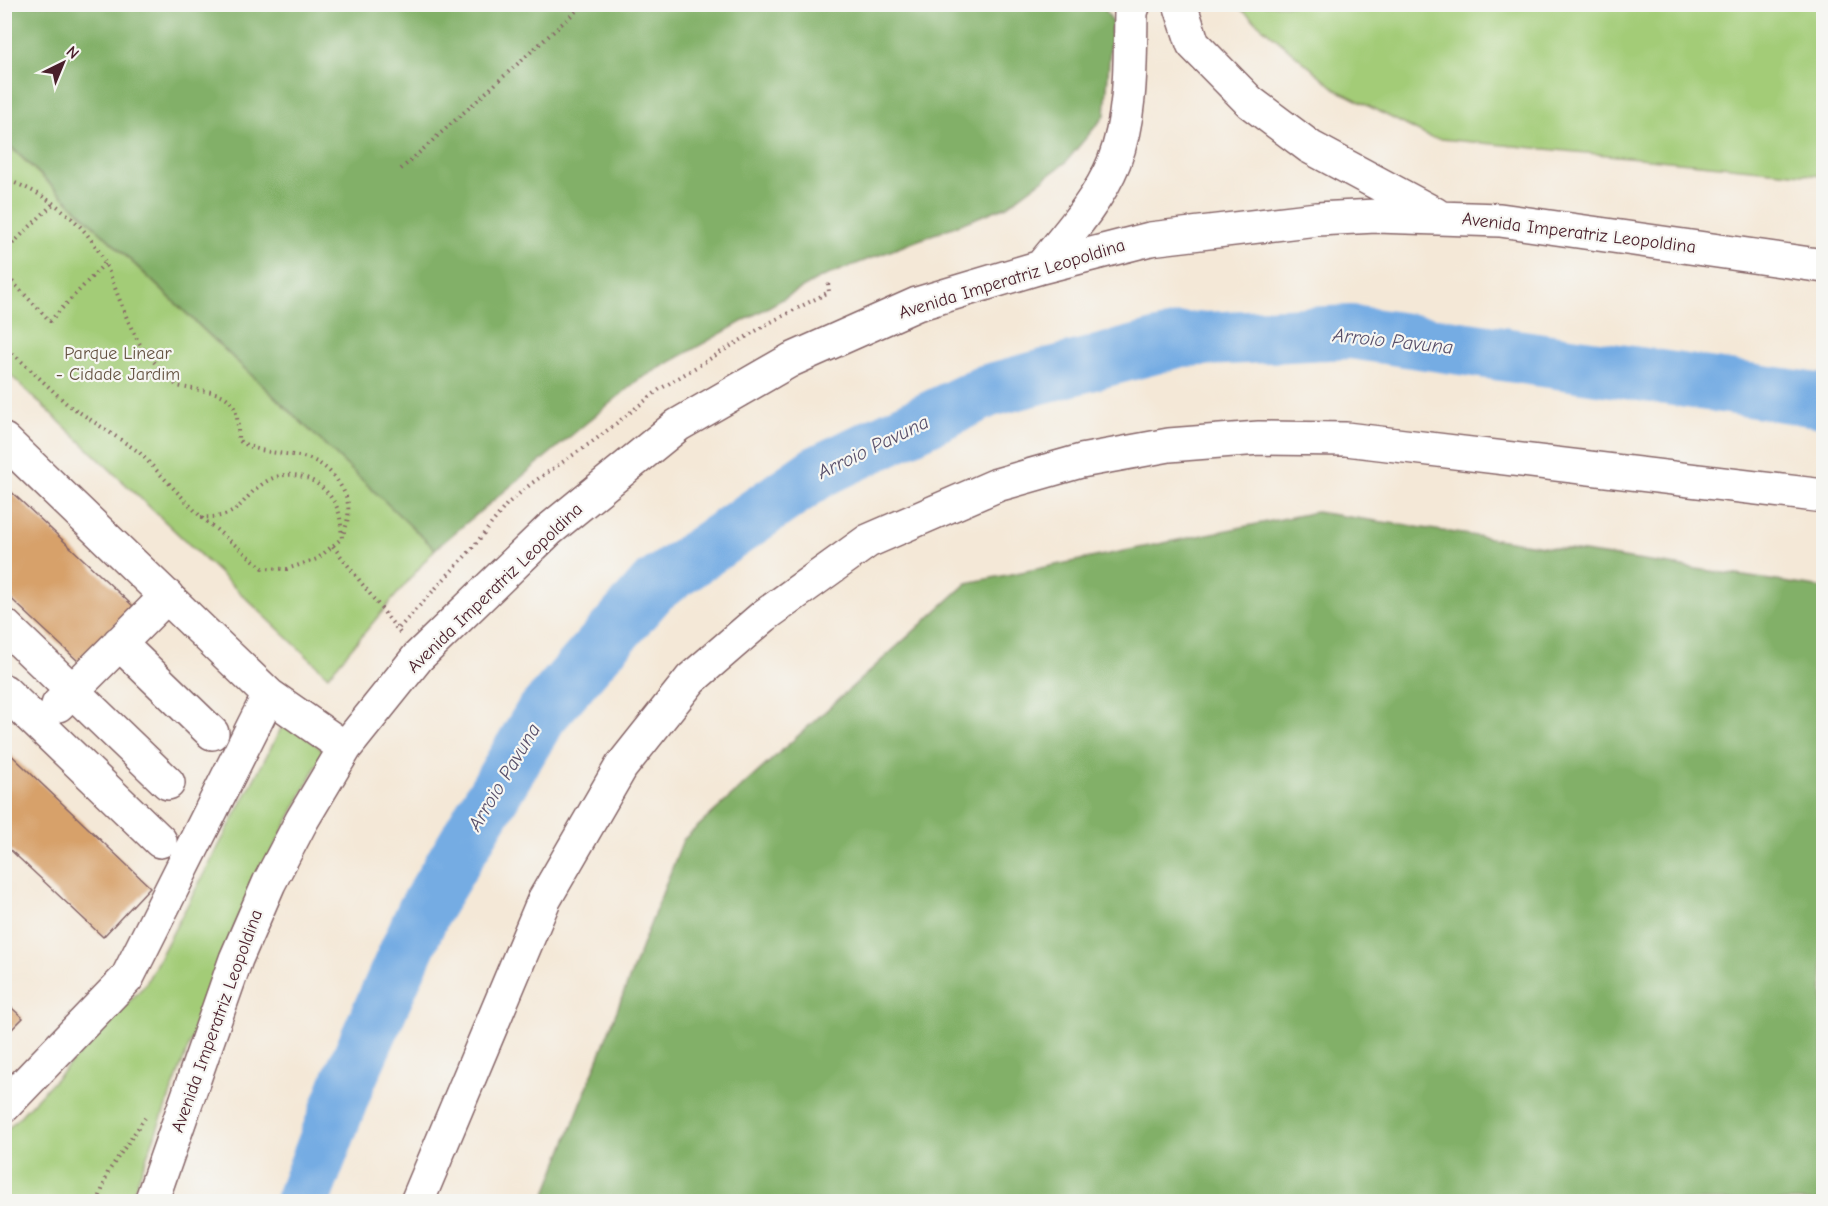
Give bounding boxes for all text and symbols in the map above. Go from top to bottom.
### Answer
north arrow [33,33,93,93]
text: N [63,43,83,63]
street label: Avenida Imperatriz Leopoldina [1461,208,1697,258]
street label: Avenida Imperatriz Leopoldina [896,235,1128,323]
water label: Arroio Pavuna [1331,323,1454,359]
park label: Parque Linear - Cidade Jardim [56,343,180,385]
water label: Arroio Pavuna [813,410,932,484]
street label: Avenida Imperatriz Leopoldina [403,499,587,677]
water label: Arroio Pavuna [462,719,545,836]
street label: Avenida Imperatriz Leopoldina [167,907,267,1135]

